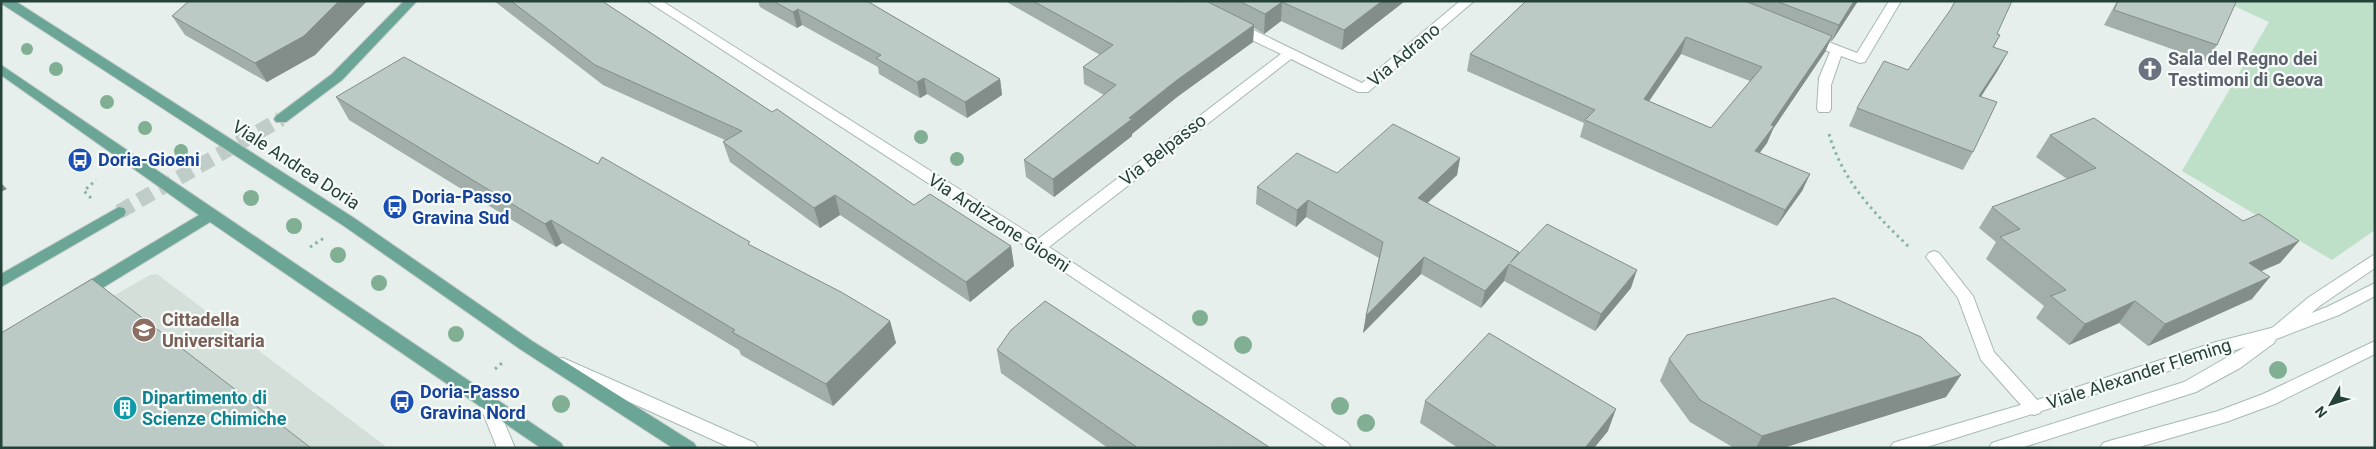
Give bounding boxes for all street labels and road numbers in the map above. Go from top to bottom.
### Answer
street label: Via Adrano [1363,18,1444,91]
street label: Via Belpasso [1115,109,1210,190]
street label: Viale Andrea Doria [229,115,364,214]
street label: Via Ardizzone Gioeni [924,169,1074,276]
street label: Viale Alexander Fleming [2044,334,2234,413]

